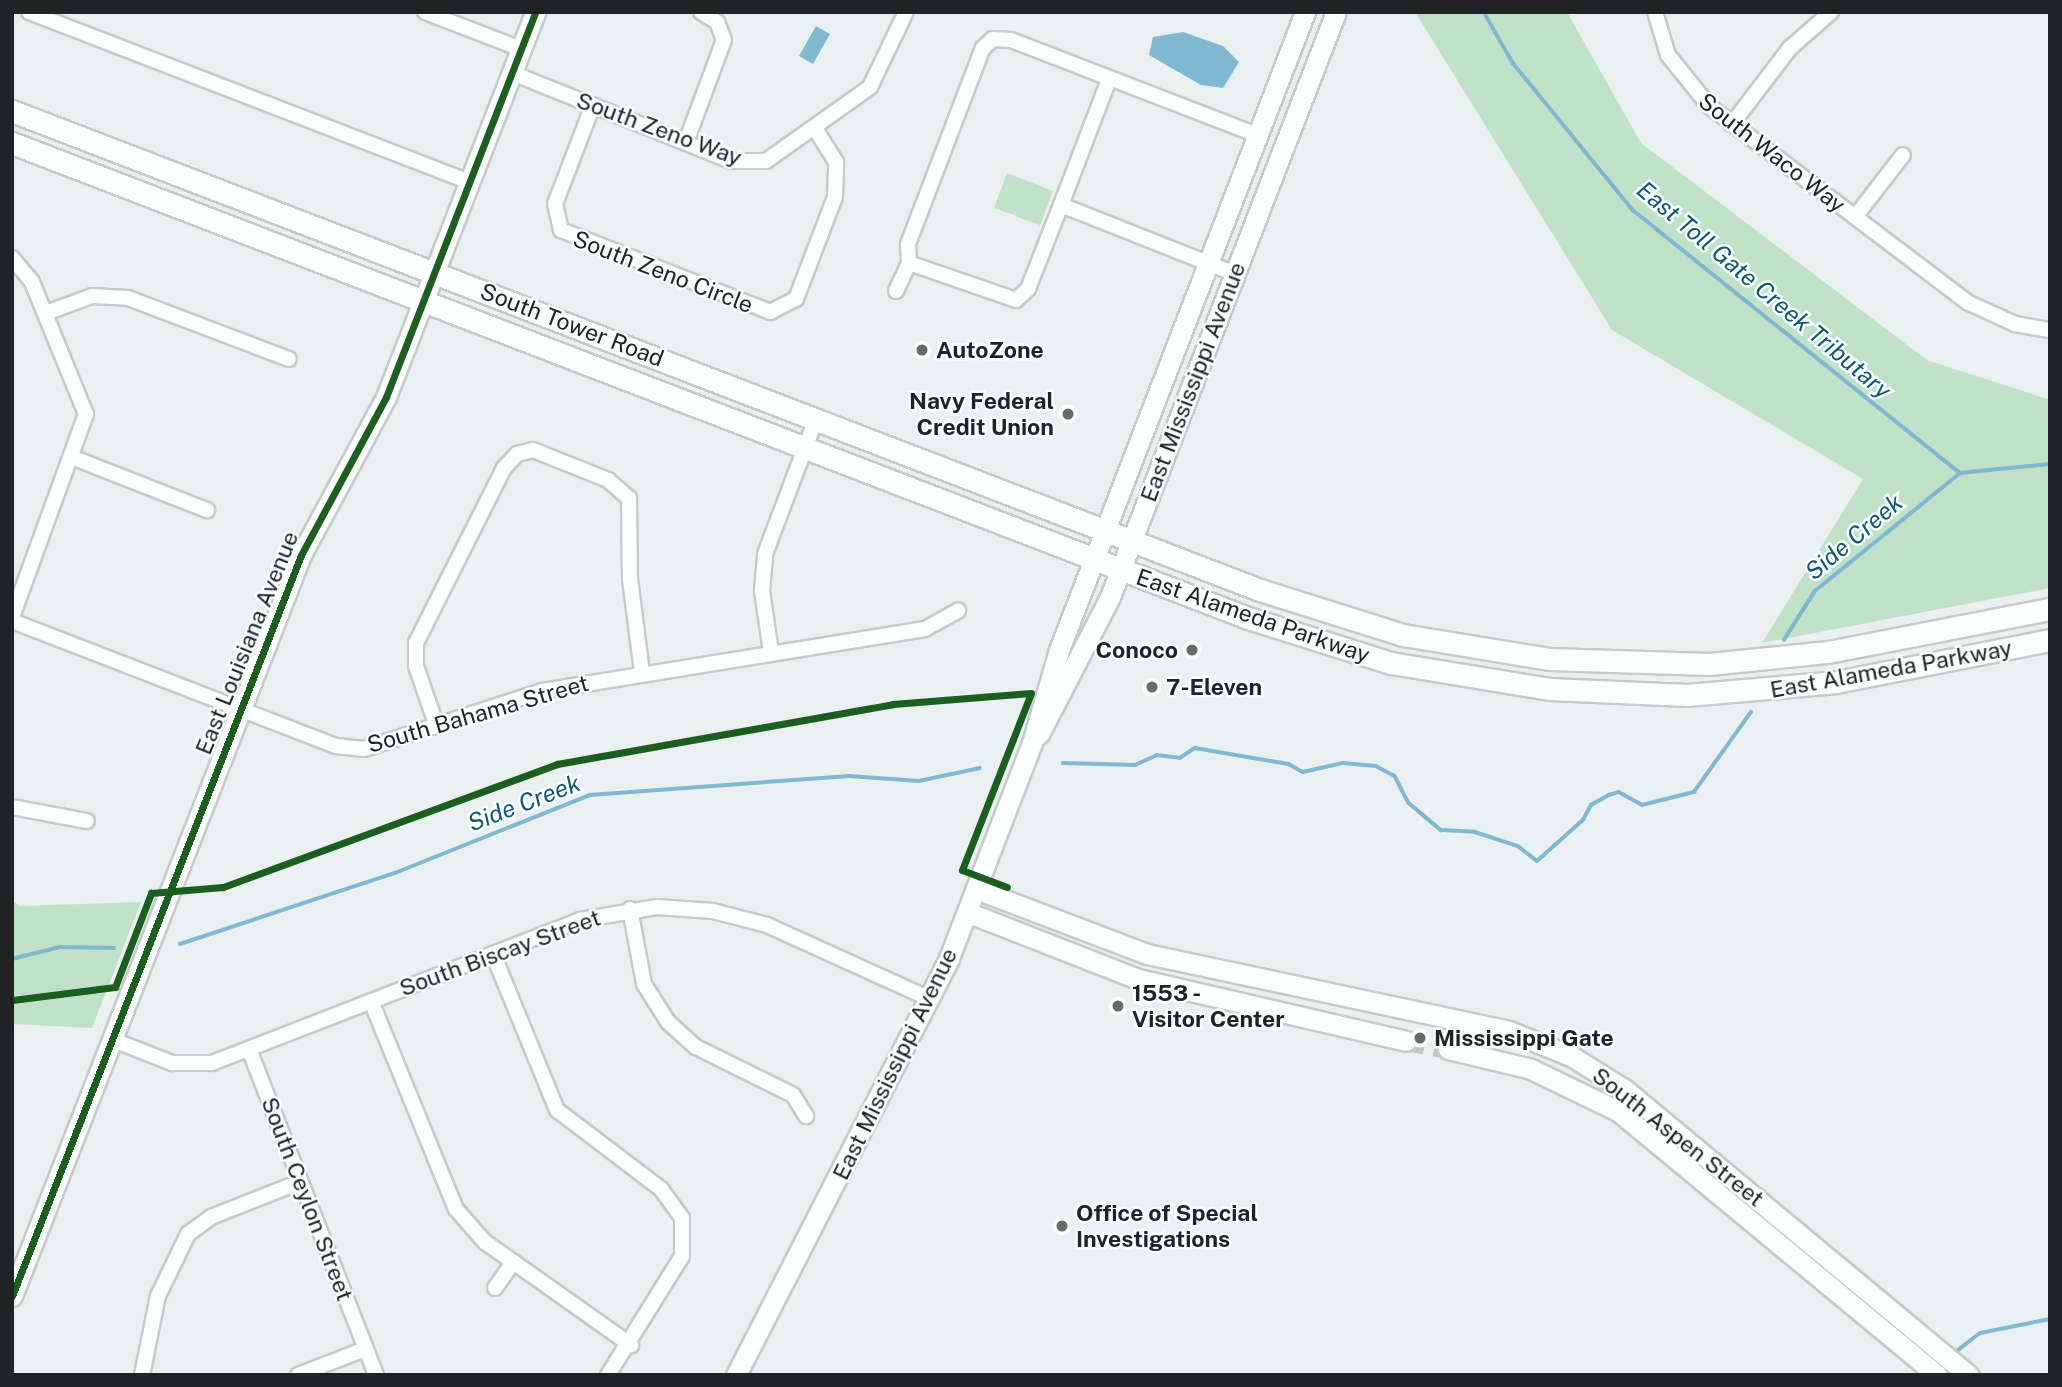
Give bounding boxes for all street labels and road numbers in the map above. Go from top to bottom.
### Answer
street label: South Zeno Way [572,86,746,172]
street label: South Waco Way [1693,87,1851,219]
street label: South Zeno Circle [569,225,757,319]
street label: East Mississippi Avenue [1135,258,1251,506]
street label: South Tower Road [476,277,668,373]
street label: East Louisiana Avenue [190,527,304,759]
street label: East Alameda Parkway [1133,563,1373,669]
street label: East Alameda Parkway [1768,634,2014,704]
street label: South Bahama Street [364,669,592,759]
street label: South Biscay Street [396,904,604,1002]
street label: East Mississippi Avenue [827,944,963,1184]
street label: South Aspen Street [1587,1062,1769,1212]
street label: South Ceylon Street [255,1093,359,1305]

